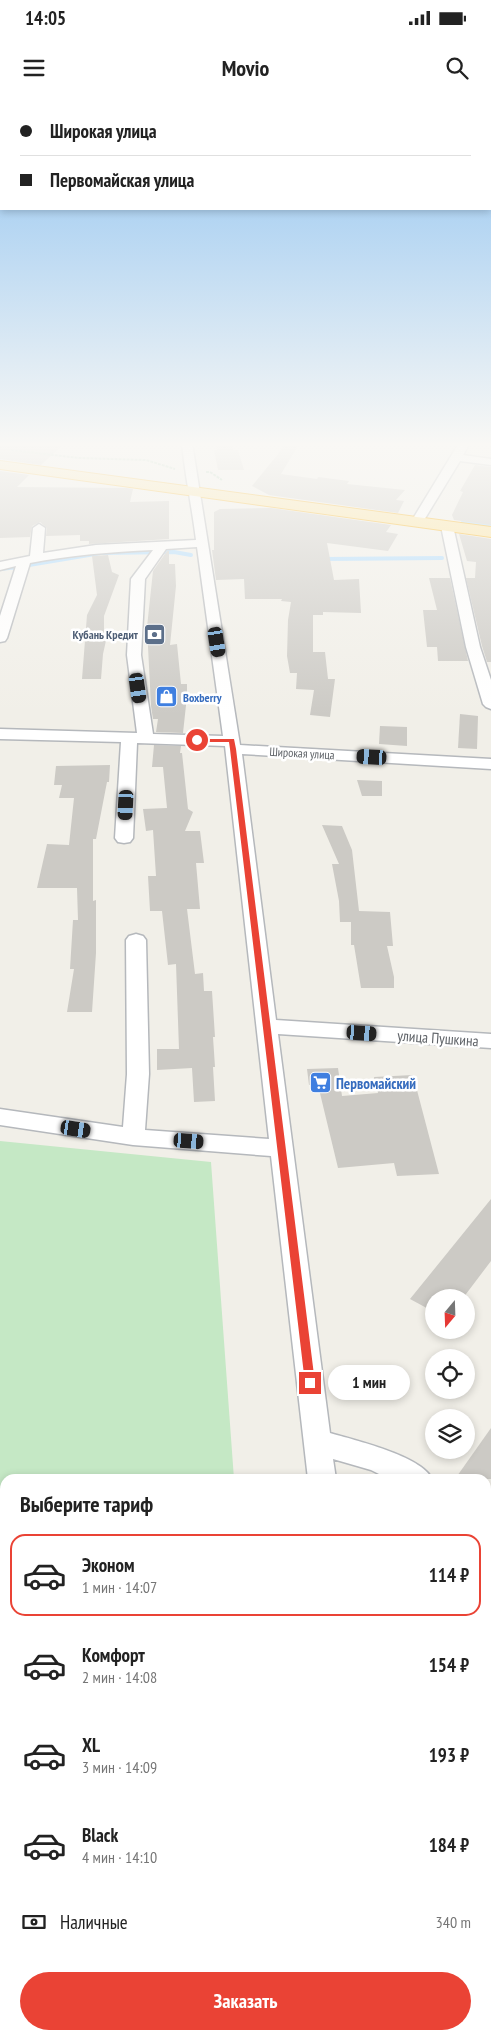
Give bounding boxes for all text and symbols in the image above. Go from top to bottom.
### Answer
text: 14:05 [25,6,66,30]
icon: menu [20,54,48,82]
text: Movio [222,54,269,82]
icon: search [443,54,471,82]
text: Широкая улица [50,119,157,143]
text: Первомайская улица [50,168,194,192]
bank icon: Кубань Кредит [142,622,166,646]
car [207,626,226,658]
place label: Кубань Кредит [73,627,139,642]
car [128,672,147,704]
shop icon: Boxberry [155,685,179,709]
place label: Boxberry [183,690,222,705]
route start [186,729,208,751]
street label: Широкая улица [269,744,335,762]
car [356,749,387,765]
car [117,790,134,820]
car [346,1024,377,1042]
street label: улица Пушкина [397,1026,479,1050]
supermarket icon: Первомайский [308,1071,332,1095]
place label: Первомайский [336,1074,416,1093]
car [60,1119,91,1139]
car [173,1132,204,1150]
north arrow [425,1289,475,1339]
map controls [425,1289,475,1459]
button: locate [425,1349,475,1399]
callout: 1 мин [328,1366,410,1400]
route end [299,1372,321,1394]
text: 1 мин [352,1372,386,1392]
button: layers [425,1409,475,1459]
text: Выберите тариф [20,1490,153,1518]
icon: car [22,1553,67,1598]
text: Эконом [82,1553,135,1577]
text: 114 ₽ [429,1563,469,1587]
text: 1 мин · 14:07 [82,1577,157,1597]
icon: car [22,1643,67,1688]
text: Комфорт [82,1643,145,1667]
text: 154 ₽ [429,1653,469,1677]
text: 2 мин · 14:08 [82,1667,157,1687]
icon: car [22,1733,67,1778]
text: XL [82,1733,100,1757]
text: 193 ₽ [429,1743,469,1767]
text: 3 мин · 14:09 [82,1757,157,1777]
icon: car [22,1823,67,1868]
text: Black [82,1823,118,1847]
text: 184 ₽ [429,1833,469,1857]
text: 4 мин · 14:10 [82,1847,157,1867]
icon: cash [20,1908,48,1936]
text: Наличные [60,1910,128,1934]
text: 340 m [436,1912,471,1932]
button: Заказать [20,1972,471,2030]

